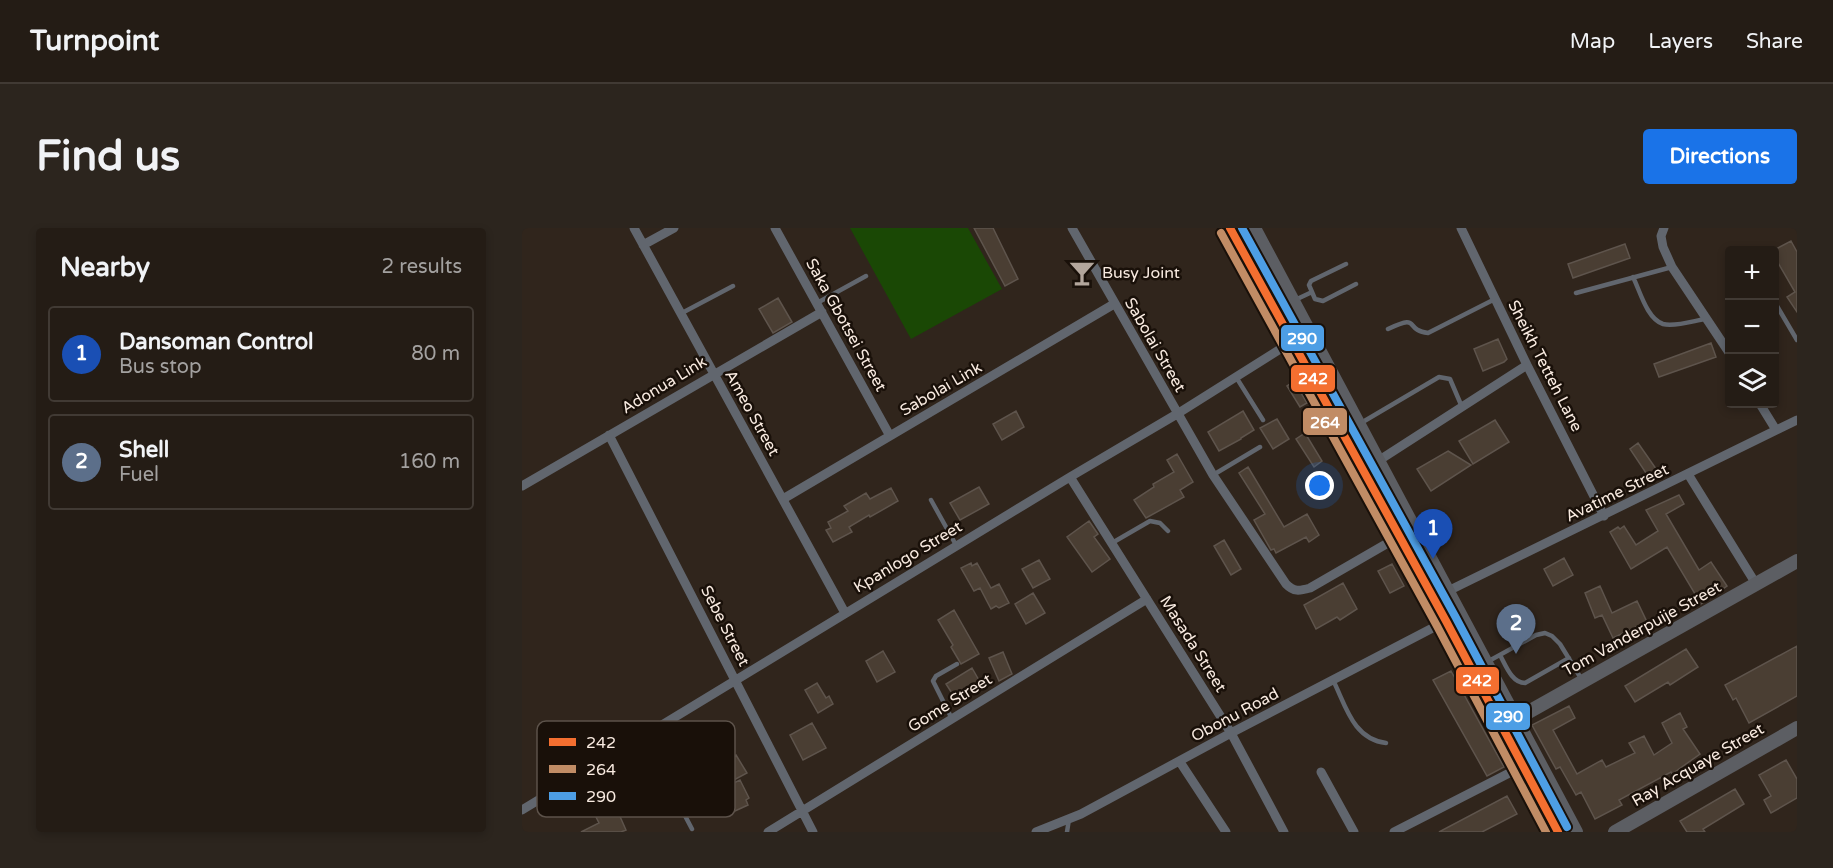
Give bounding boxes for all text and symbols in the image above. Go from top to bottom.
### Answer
text: Turnpoint [30,24,159,58]
text: Map [1570,29,1615,54]
text: Layers [1648,29,1713,54]
text: Share [1746,29,1803,54]
button: Directions [1643,129,1797,184]
text: Find us [36,131,180,182]
map controls [1725,246,1779,408]
button: + [1725,246,1779,300]
text: Nearby [60,252,150,283]
text: 2 results [382,255,462,279]
street label: Saka Gbotsei Street [801,255,891,395]
bar icon: Busy Joint [1067,258,1097,288]
place label: Busy Joint [1102,263,1180,283]
street label: Sabolai Street [1120,294,1190,396]
street label: Sheikh Tetteh Lane [1503,297,1587,435]
button: − [1725,300,1779,354]
line badge: 290 [1280,324,1325,352]
text: Dansoman Control [119,329,313,355]
text: 290 [1287,329,1317,349]
text: 1 [75,342,88,366]
text: 80 m [411,342,460,366]
street label: Adonua Link [618,352,710,418]
button: layers [1725,354,1779,408]
text: Bus stop [119,355,202,379]
street label: Sabolai Link [896,357,986,421]
line badge: 242 [1290,364,1336,393]
street label: Ameo Street [720,367,784,459]
text: 242 [1298,369,1328,389]
line badge: 264 [1302,407,1348,436]
text: 264 [1310,413,1340,433]
text: Shell [119,437,169,463]
text: 2 [75,450,88,474]
text: 160 m [399,450,460,474]
street label: Avatime Street [1562,459,1672,527]
text: Fuel [119,463,159,487]
your location [1305,471,1334,500]
pin: 1 [1414,510,1452,559]
street label: Kpanlogo Street [850,517,966,597]
street label: Tom Vanderpuije Street [1559,577,1725,681]
street label: Sebe Street [696,582,754,670]
street label: Masada Street [1155,592,1231,696]
pin: 2 [1496,604,1536,654]
line badge: 242 [1455,666,1500,695]
street label: Gome Street [904,669,996,737]
text: 242 [1462,671,1492,691]
street label: Obonu Road [1188,684,1282,746]
line badge: 290 [1485,702,1531,731]
text: 290 [1493,707,1523,727]
street label: Ray Acquaye Street [1628,719,1768,811]
legend [537,721,735,817]
text: 242 [586,733,616,753]
text: 264 [586,760,616,780]
text: 290 [586,787,616,807]

